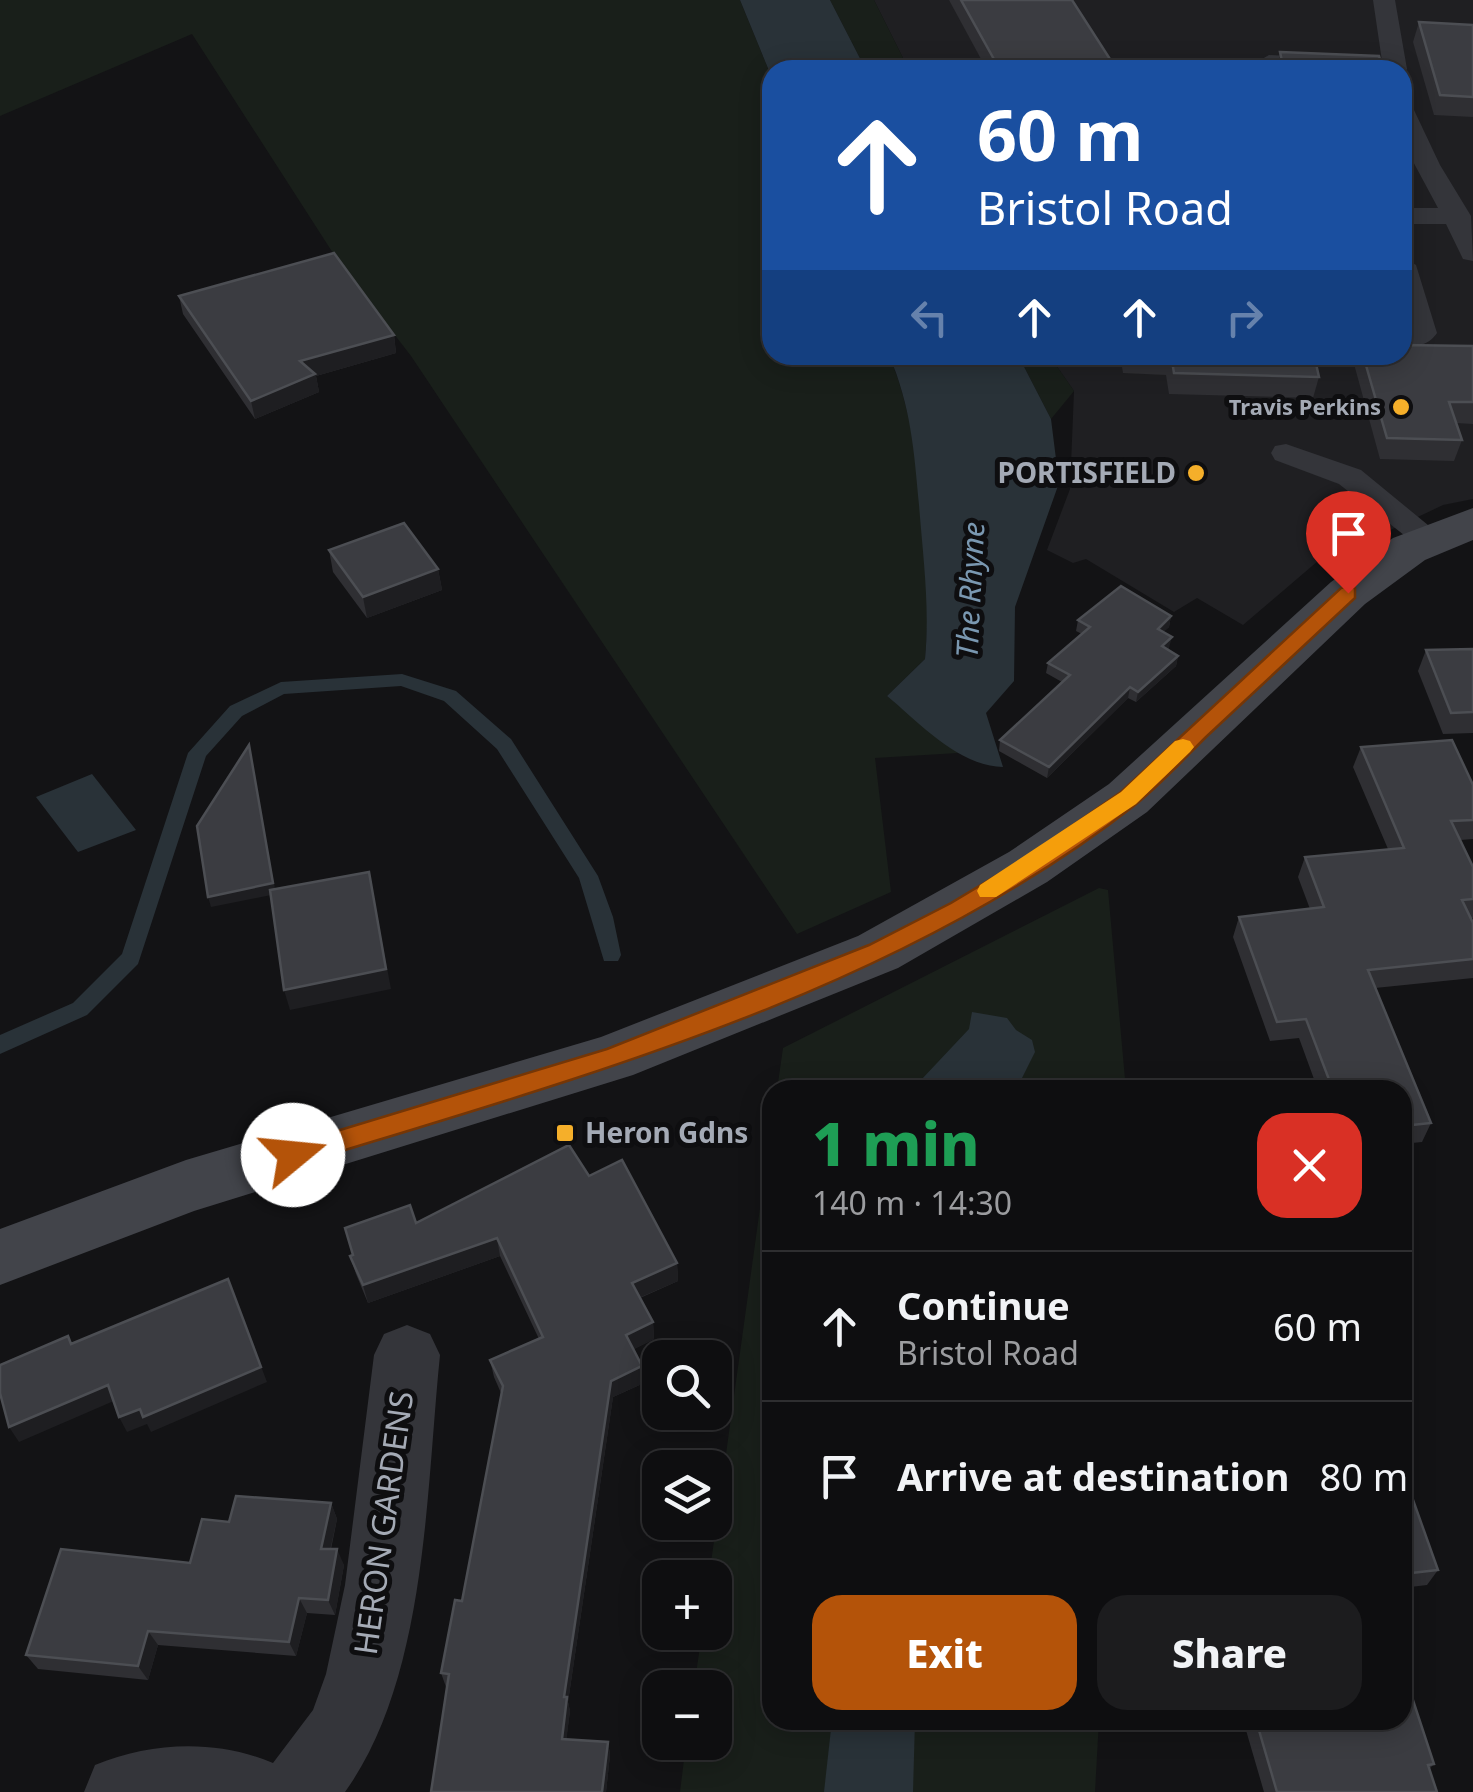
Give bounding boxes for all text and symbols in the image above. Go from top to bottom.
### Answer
text: 60 m [977,86,1144,182]
icon: ahead [812,100,942,230]
text: Bristol Road [977,177,1233,238]
icon: left [902,290,957,345]
icon: ahead [1007,290,1062,345]
icon: ahead [1112,290,1167,345]
icon: right [1217,290,1272,345]
place label: Travis Perkins [1229,391,1381,421]
marker: Travis Perkins [1390,396,1412,418]
place label: PORTISFIELD [998,453,1176,491]
marker: PORTISFIELD [1185,462,1207,484]
pin [1306,491,1391,594]
icon: arrive [1321,506,1376,561]
water label: The Rhyne [945,521,994,659]
text: 1 min [812,1102,980,1184]
position arrow [241,1103,345,1207]
place label: Heron Gdns [585,1113,748,1151]
button: close [1257,1113,1362,1218]
marker: Heron Gdns [554,1122,576,1144]
text: 140 m · 14:30 [812,1181,1012,1224]
text: Continue [897,1279,1070,1331]
icon: ahead [812,1299,867,1354]
text: 60 m [1273,1300,1362,1352]
text: Bristol Road [897,1331,1079,1374]
map controls [642,1340,732,1760]
button: search [642,1340,732,1430]
street label: HERON GARDENS [343,1388,422,1657]
icon: arrive [812,1449,867,1504]
button: layers [642,1450,732,1540]
text: Arrive at destination [897,1450,1289,1502]
text: 80 m [1319,1450,1408,1502]
button: + [642,1560,732,1650]
button: Exit [812,1595,1077,1710]
button: Share [1097,1595,1362,1710]
button: − [642,1670,732,1760]

